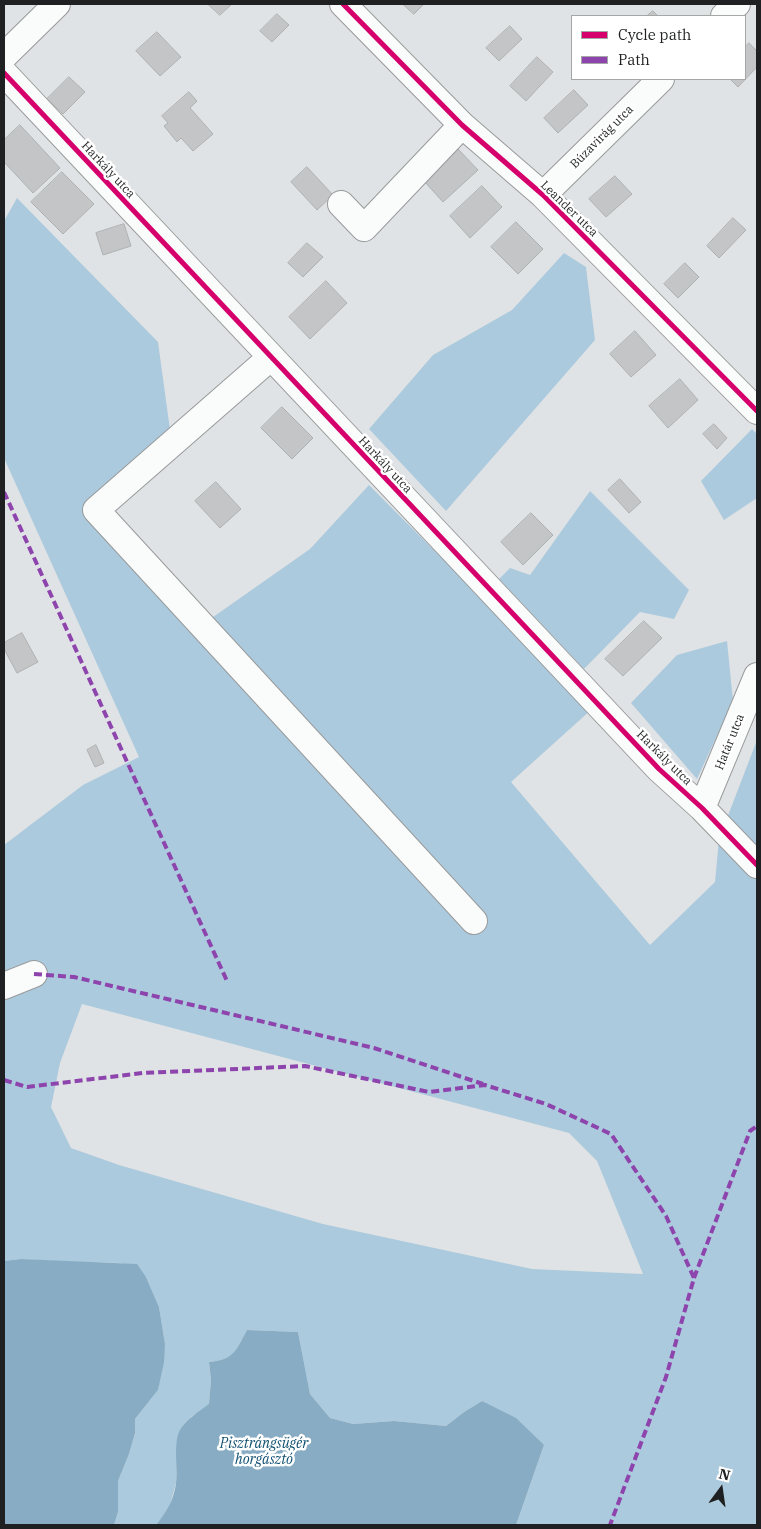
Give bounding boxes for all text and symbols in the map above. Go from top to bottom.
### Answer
legend [571,15,746,80]
text: Cycle path [618,25,691,44]
text: Path [618,50,650,69]
street label: Búzavirág utca [567,102,637,172]
street label: Harkály utca [78,139,138,201]
street label: Leander utca [537,178,601,240]
street label: Harkály utca [355,434,415,496]
street label: Határ utca [712,712,748,772]
street label: Harkály utca [633,727,695,789]
water label: Pisztrángsügér horgásztó [220,1436,308,1468]
north arrow [696,1464,746,1514]
text: N [717,1464,732,1485]

